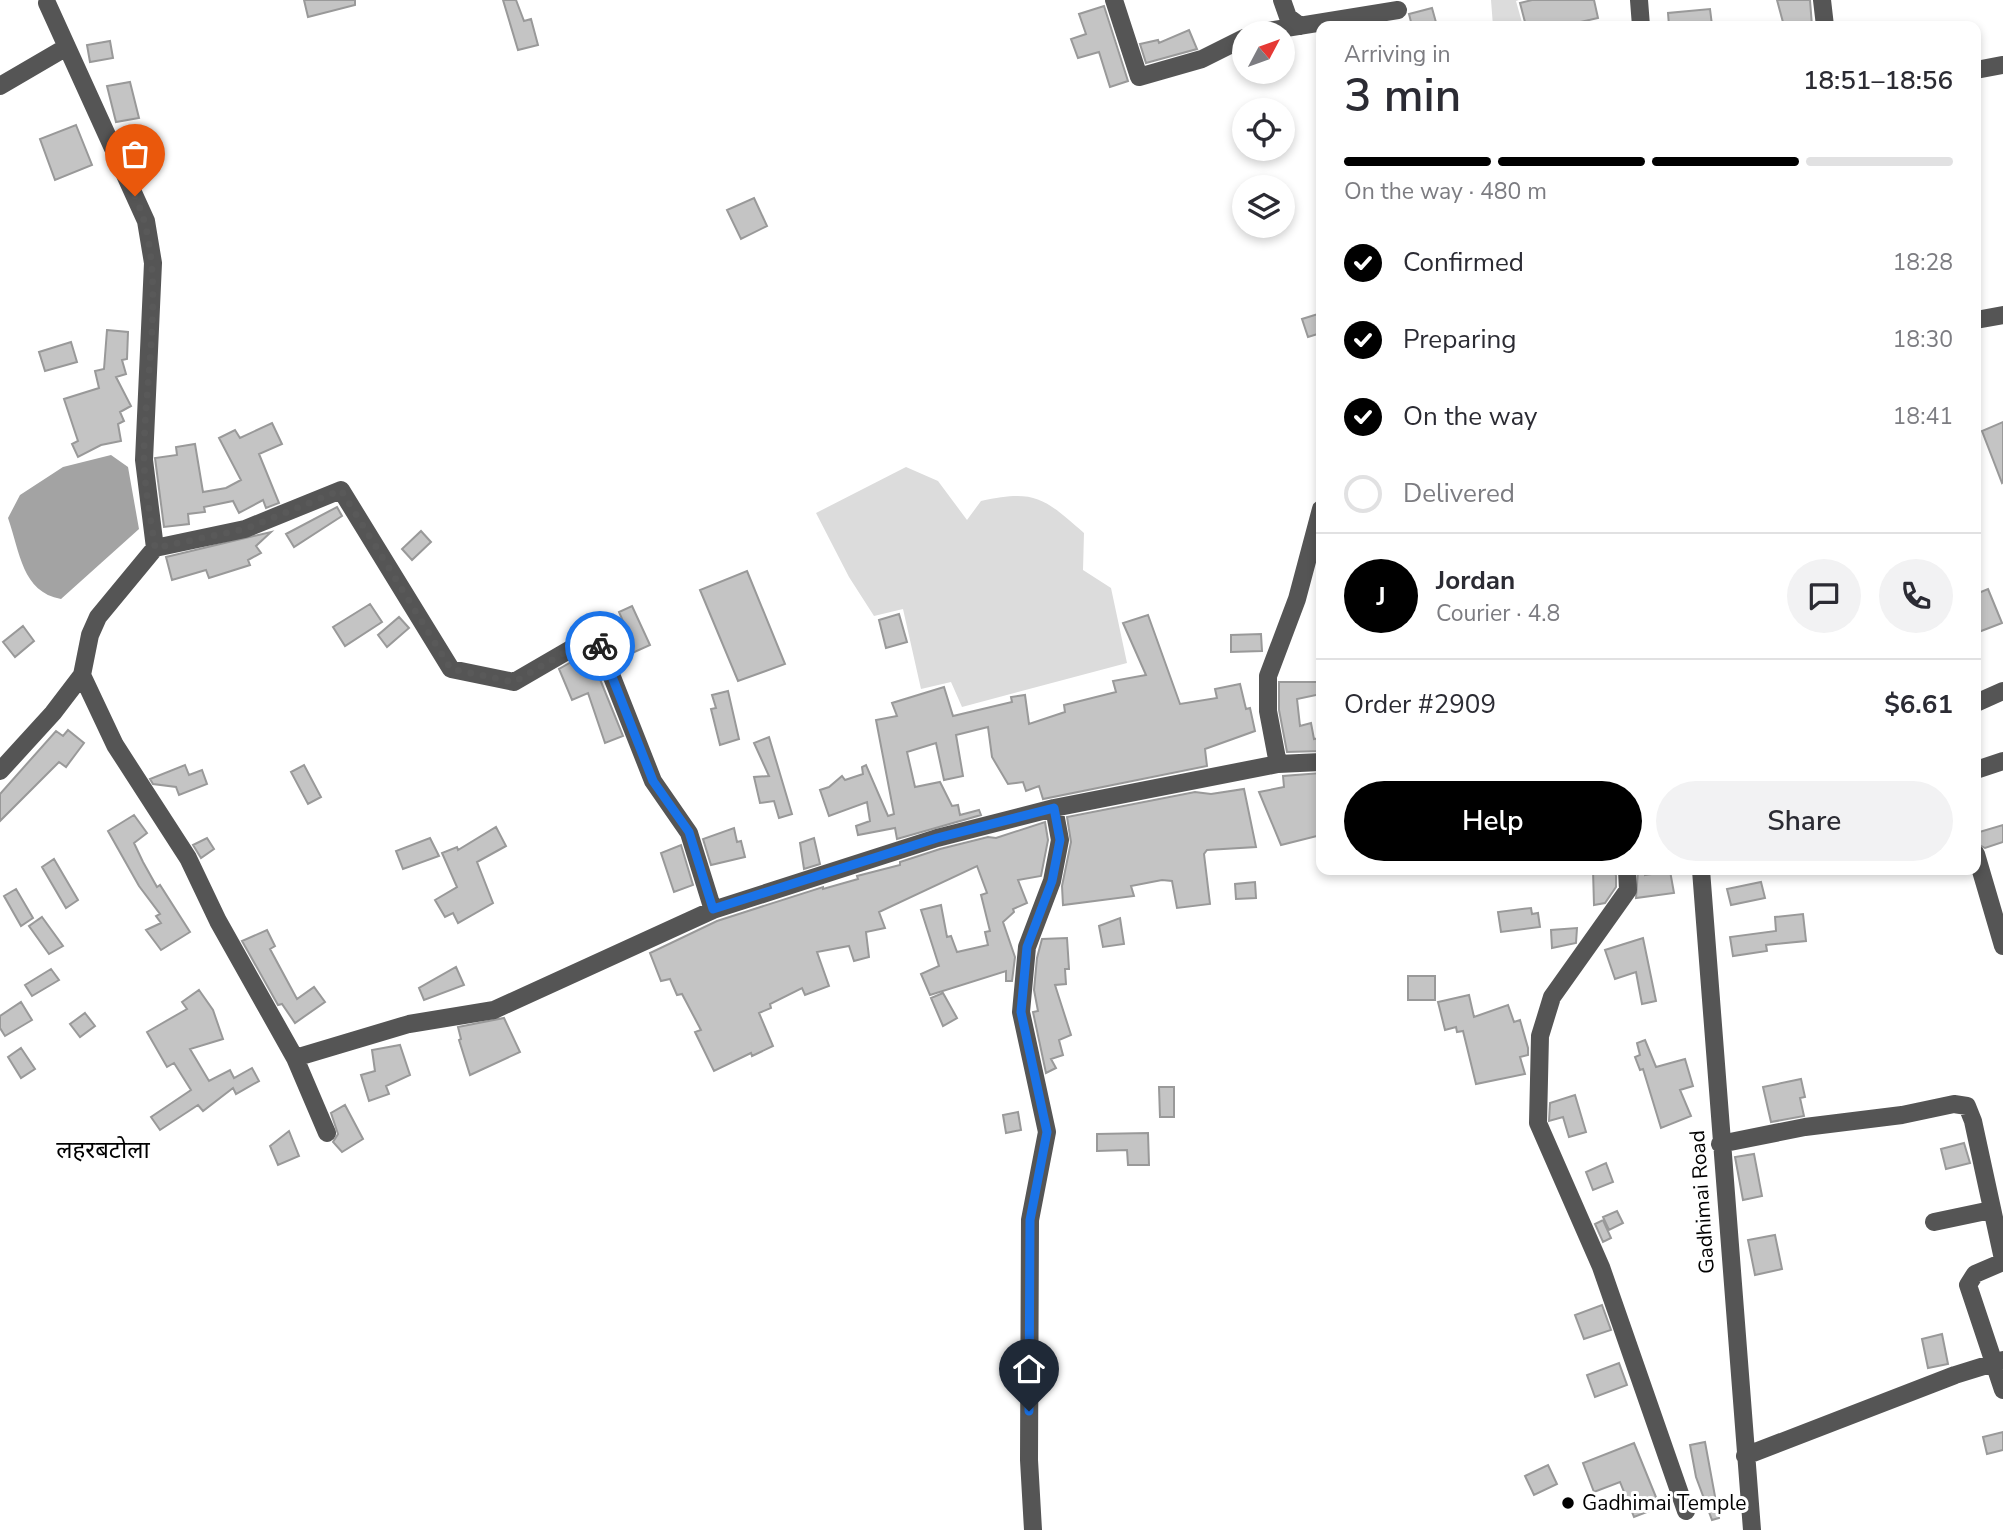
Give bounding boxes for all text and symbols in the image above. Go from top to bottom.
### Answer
north arrow [1232,21,1295,84]
map controls [1232,21,1295,238]
text: Arriving in [1344,39,1451,70]
text: 18:51–18:56 [1803,63,1953,98]
text: 3 min [1344,64,1461,127]
button: locate [1232,98,1295,161]
pin [105,124,165,196]
icon: bag [116,135,154,173]
button: layers [1232,175,1295,238]
text: On the way · 480 m [1344,176,1547,207]
icon: check [1344,244,1382,282]
text: Confirmed [1403,245,1524,280]
text: 18:28 [1893,247,1953,278]
icon: check [1344,321,1382,359]
text: Preparing [1403,322,1516,357]
text: 18:30 [1893,324,1953,355]
icon: check [1344,398,1382,436]
text: On the way [1403,399,1537,434]
text: 18:41 [1893,401,1953,432]
text: Delivered [1403,476,1515,511]
button: chat [1787,559,1861,633]
button: phone [1879,559,1953,633]
text: Jordan [1436,563,1515,598]
text: J [1376,579,1386,614]
text: Courier · 4.8 [1436,598,1560,629]
courier [565,611,635,681]
icon: bike [581,627,619,665]
text: Order #2909 [1344,687,1496,722]
text: $6.61 [1884,687,1953,722]
button: Help [1344,781,1642,861]
button: Share [1656,781,1953,861]
street label: Gadhimai Road [1683,1129,1721,1275]
district label: लहरबटोला [56,1134,150,1166]
pin [999,1339,1059,1411]
icon: home [1010,1350,1048,1388]
place label: Gadhimai Temple [1582,1489,1747,1517]
marker: Gadhimai Temple [1560,1495,1576,1511]

